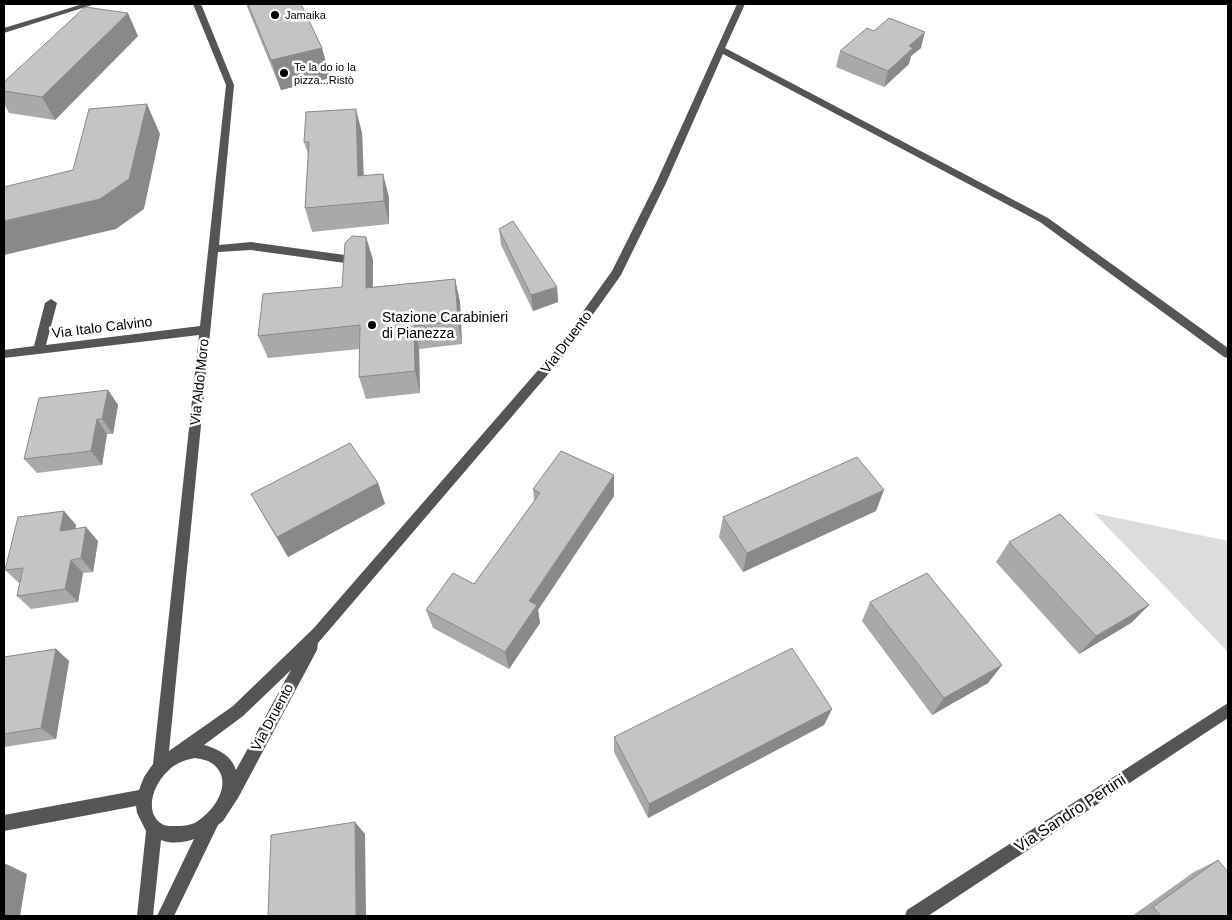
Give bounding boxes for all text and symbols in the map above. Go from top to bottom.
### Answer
marker: Jamaika [269,9,281,21]
place label: Jamaika [285,9,327,21]
place label: Te la do io la pizza...Ristò [294,61,357,86]
marker: Te la do io la pizza...Ristò [278,67,290,79]
street label: Via Druento [537,308,595,376]
place label: Stazione Carabinieri di Pianezza [382,309,508,341]
street label: Via Italo Calvino [51,313,153,341]
marker: Stazione Carabinieri di Pianezza [366,319,378,331]
street label: Via Aldo Moro [187,338,212,426]
street label: Via Druento [248,681,296,753]
street label: Via Sandro Pertini [1011,771,1129,855]

